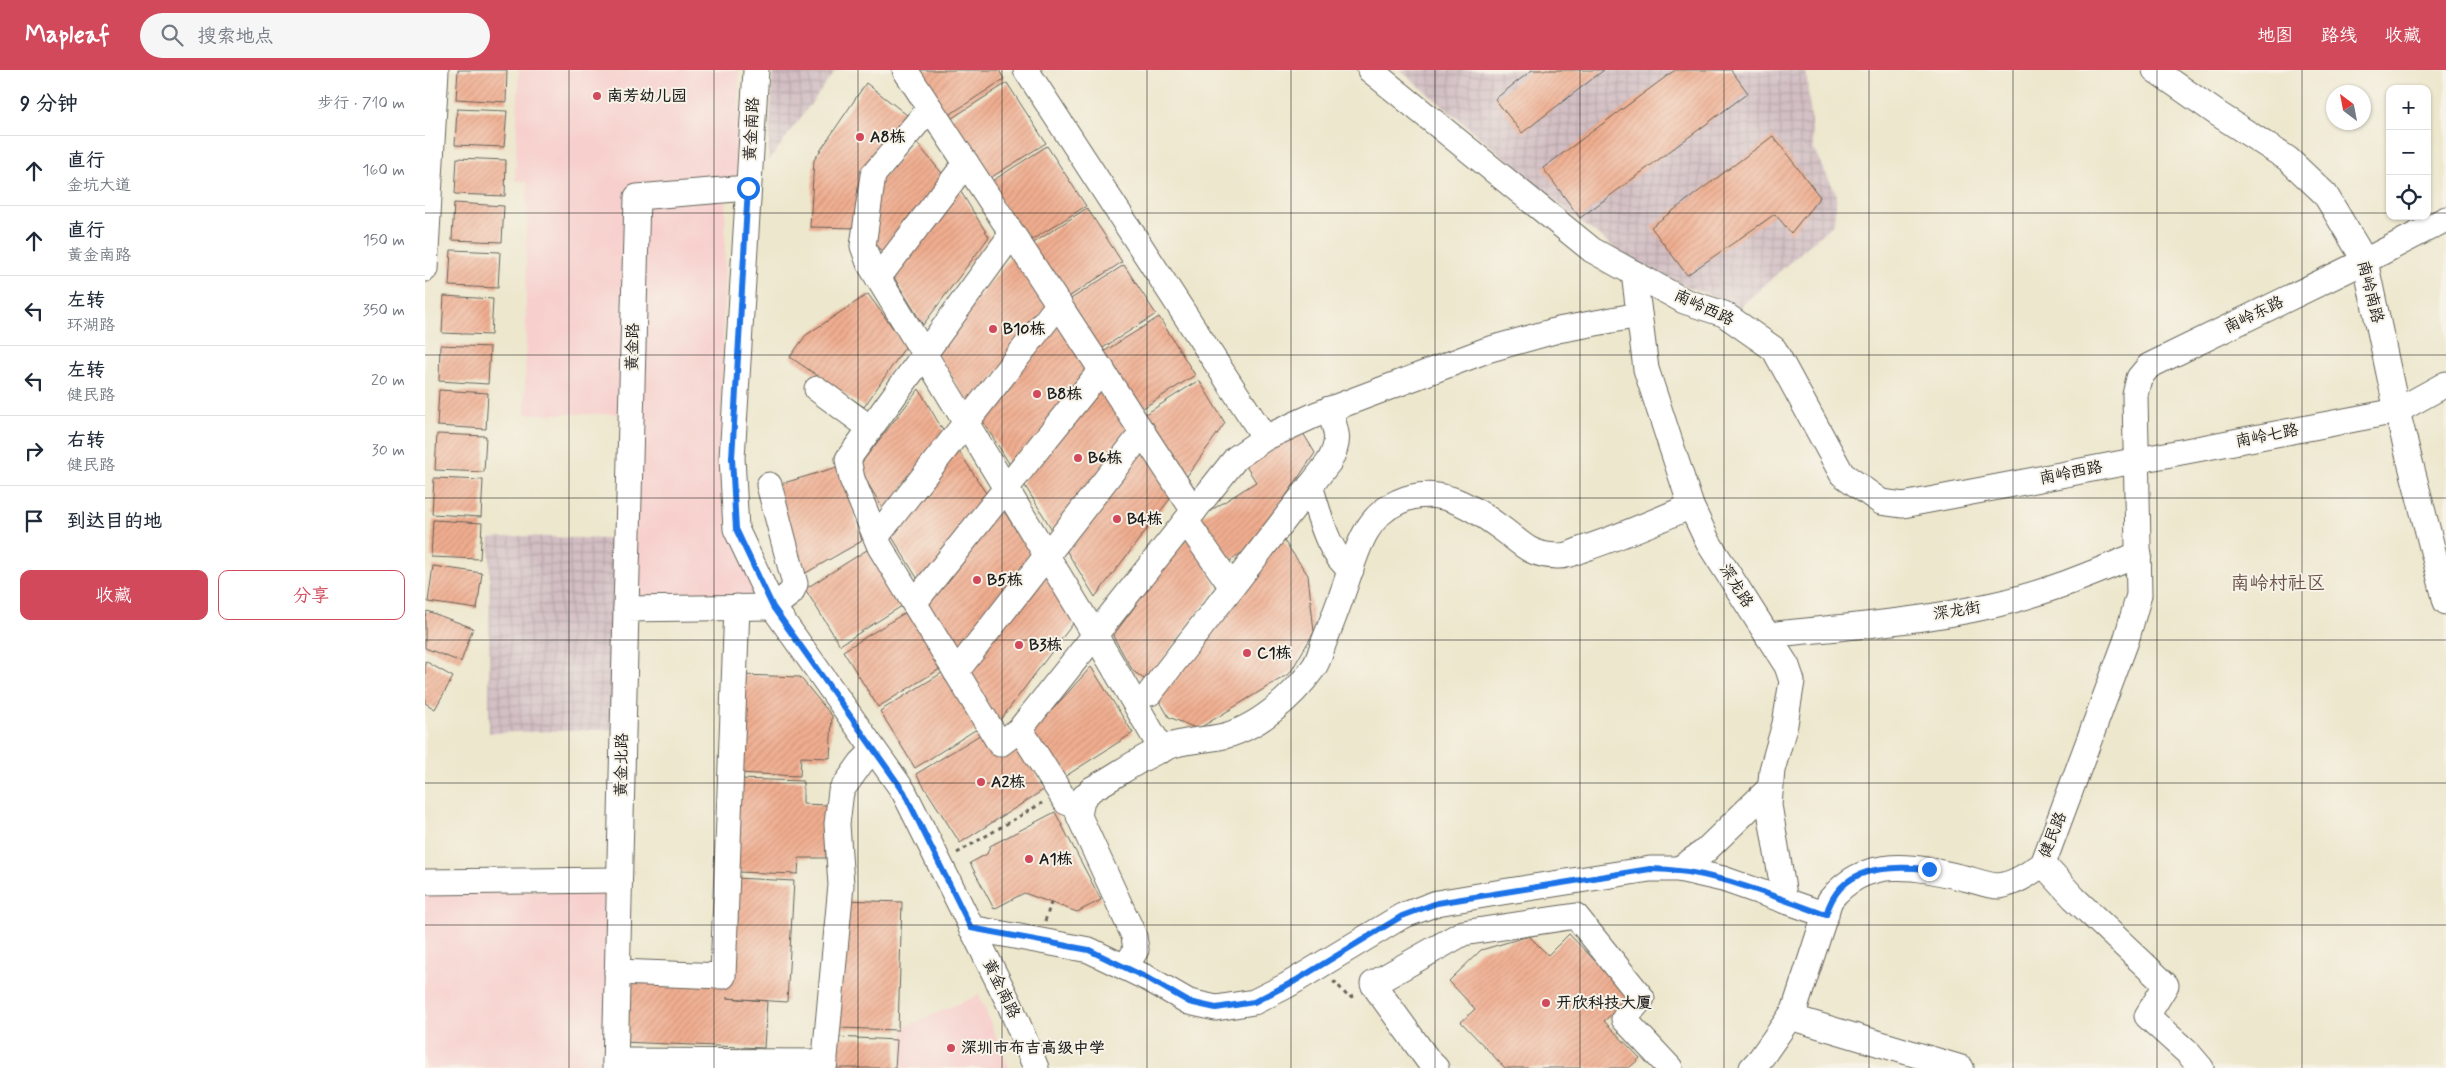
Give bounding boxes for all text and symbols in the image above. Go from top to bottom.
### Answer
search box [140,13,490,58]
text: Mapleaf [25,20,110,51]
icon: search [158,21,186,49]
text: 搜索地点 [198,24,274,49]
text: 地图 [2257,24,2293,48]
text: 路线 [2321,24,2357,48]
text: 收藏 [2385,24,2421,48]
north arrow [2326,85,2371,130]
map controls [2386,85,2431,220]
button: + [2386,85,2431,130]
place label: 南芳幼儿园 [607,86,687,107]
text: 9 分钟 [20,90,78,118]
marker: 南芳幼儿园 [591,90,603,102]
text: 步行 · 710 m [317,93,405,114]
street label: 黄金南路 [740,96,764,162]
place label: A8栋 [870,127,906,148]
button: − [2386,130,2431,175]
marker: A8栋 [854,131,866,143]
text: 直行 [67,148,105,173]
icon: ahead [20,157,48,185]
text: 160 m [362,160,405,181]
text: 金坑大道 [67,175,131,196]
button: locate [2386,175,2431,220]
route start [737,177,760,200]
text: 直行 [67,218,105,243]
icon: ahead [20,227,48,255]
text: 150 m [363,230,405,251]
text: 黄金南路 [67,245,131,266]
street label: 南岭南路 [2352,258,2388,326]
street label: 南岭西路 [1671,285,1737,331]
text: 左转 [67,288,105,313]
street label: 南岭东路 [2221,292,2287,338]
icon: left [20,297,48,325]
text: 350 m [363,300,405,321]
text: 环湖路 [67,315,115,336]
place label: B10栋 [1003,319,1045,340]
street label: 黄金路 [622,323,644,371]
marker: B10栋 [987,323,999,335]
text: 左转 [67,358,105,383]
icon: left [20,367,48,395]
text: 20 m [371,370,405,391]
place label: B8栋 [1047,384,1082,405]
text: 健民路 [67,385,115,406]
marker: B8栋 [1031,388,1043,400]
street label: 南岭七路 [2234,420,2300,452]
text: 右转 [67,428,105,453]
icon: right [20,437,48,465]
text: 30 m [372,440,405,461]
place label: B6栋 [1088,448,1122,469]
marker: B6栋 [1072,452,1084,464]
text: 健民路 [67,455,115,476]
street label: 南岭西路 [2038,457,2104,489]
icon: arrive [20,507,48,535]
text: 到达目的地 [67,509,162,534]
place label: B4栋 [1127,509,1162,530]
marker: B4栋 [1111,513,1123,525]
street label: 深龙路 [1714,560,1758,612]
button: 收藏 [20,570,208,620]
button: 分享 [218,570,405,620]
place label: B5栋 [987,570,1023,591]
district label: 南岭村社区 [2230,571,2326,596]
marker: B5栋 [971,574,983,586]
street label: 深龙街 [1932,597,1982,625]
place label: B3栋 [1029,635,1062,656]
marker: B3栋 [1013,639,1025,651]
place label: C1栋 [1257,643,1292,664]
marker: C1栋 [1241,647,1253,659]
street label: 黄金北路 [611,733,633,797]
place label: A2栋 [991,772,1025,793]
marker: A2栋 [975,776,987,788]
street label: 健民路 [2034,809,2072,861]
place label: A1栋 [1039,849,1073,870]
marker: A1栋 [1023,853,1035,865]
route end [1918,858,1941,881]
street label: 黄金南路 [978,956,1024,1022]
place label: 开欣科技大厦 [1556,993,1652,1014]
marker: 开欣科技大厦 [1540,997,1552,1009]
place label: 深圳市布吉高级中学 [961,1038,1105,1059]
marker: 深圳市布吉高级中学 [945,1042,957,1054]

